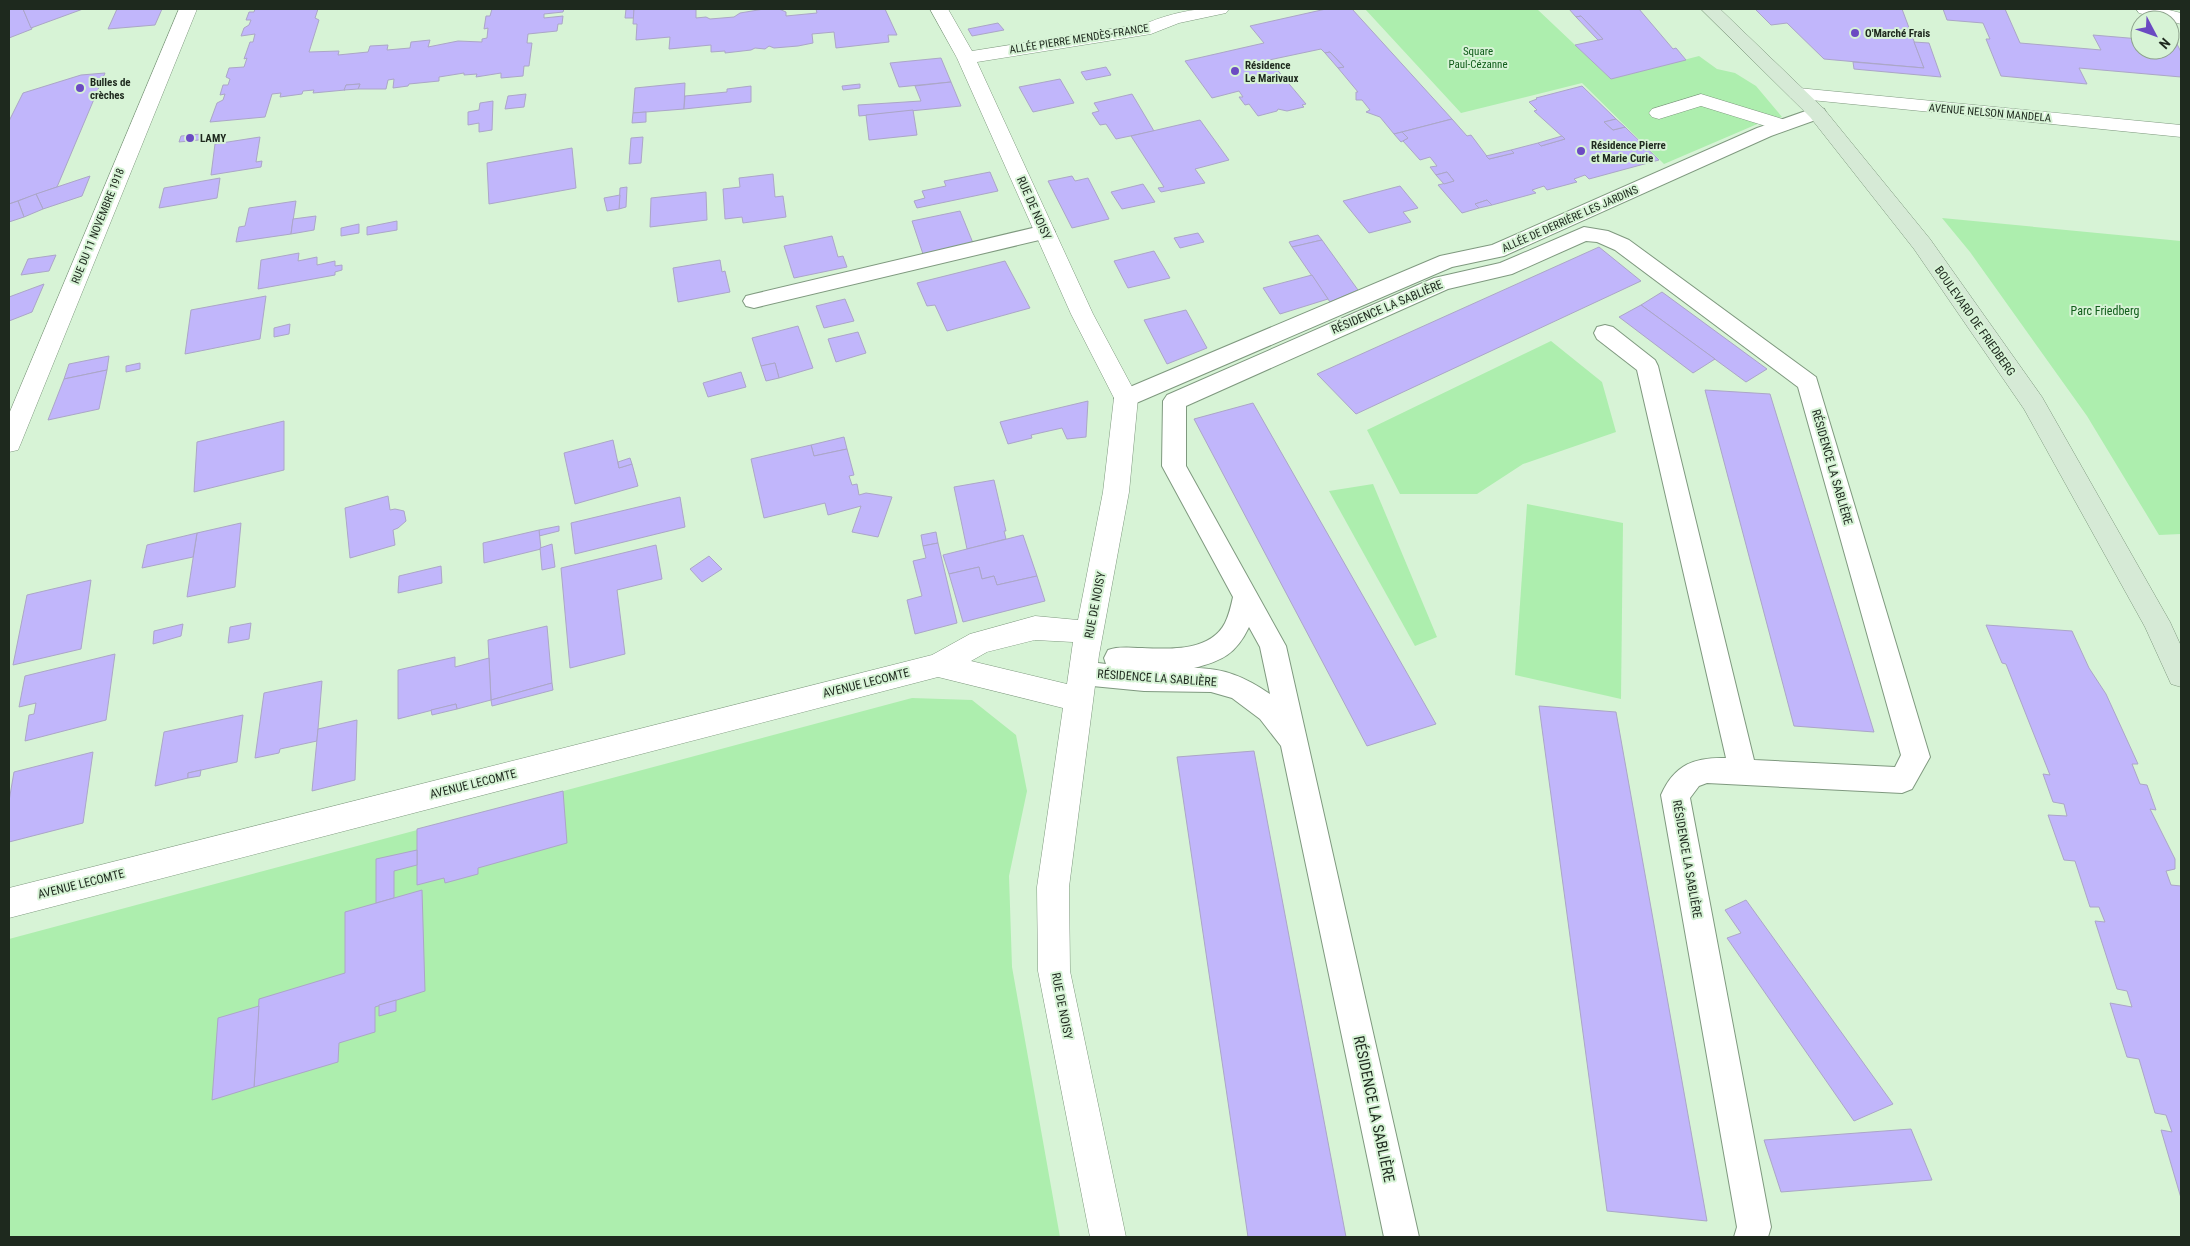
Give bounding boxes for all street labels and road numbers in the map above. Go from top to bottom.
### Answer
street label: ALLÉE PIERRE MENDÈS-FRANCE [1008,21,1150,56]
street label: AVENUE NELSON MANDELA [1928,101,2052,125]
street label: RUE DU 11 NOVEMBRE 1918 [69,166,127,286]
street label: RUE DE NOISY [1014,174,1054,242]
street label: ALLÉE DE DERRIÈRE LES JARDINS [1500,183,1640,255]
street label: BOULEVARD DE FRIEDBERG [1932,263,2018,379]
street label: RÉSIDENCE LA SABLIÈRE [1329,276,1445,337]
street label: RÉSIDENCE LA SABLIÈRE [1809,407,1856,526]
street label: RUE DE NOISY [1082,570,1108,640]
street label: AVENUE LECOMTE [821,665,911,701]
street label: RÉSIDENCE LA SABLIÈRE [1097,666,1217,689]
street label: AVENUE LECOMTE [428,766,518,802]
street label: RÉSIDENCE LA SABLIÈRE [1670,799,1705,919]
street label: AVENUE LECOMTE [36,866,126,902]
street label: RUE DE NOISY [1049,971,1075,1041]
street label: RÉSIDENCE LA SABLIÈRE [1350,1034,1398,1184]

